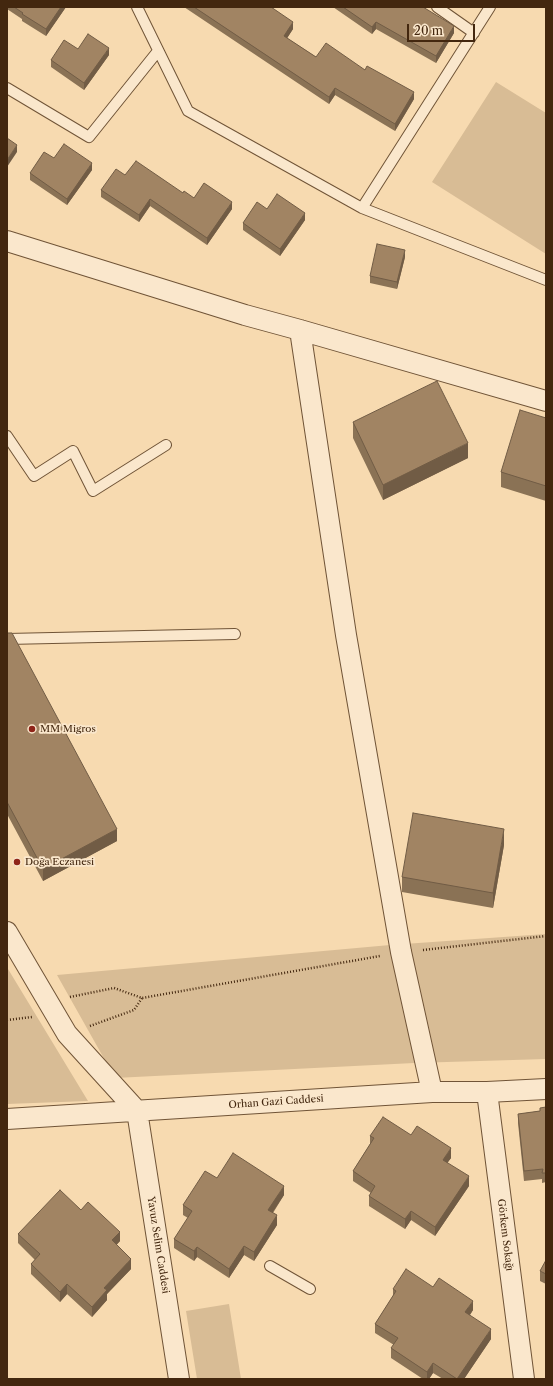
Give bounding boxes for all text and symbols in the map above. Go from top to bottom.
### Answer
scale bar [409,16,477,42]
text: 20 m [414,23,443,38]
place label: MM Migros [40,723,96,735]
marker: MM Migros [27,724,37,734]
place label: Doğa Eczanesi [25,856,94,868]
marker: Doğa Eczanesi [12,857,22,867]
street label: Orhan Gazi Caddesi [228,1093,324,1111]
street label: Yavuz Selim Caddesi [144,1196,172,1294]
street label: Görkem Sokağı [495,1198,515,1272]

